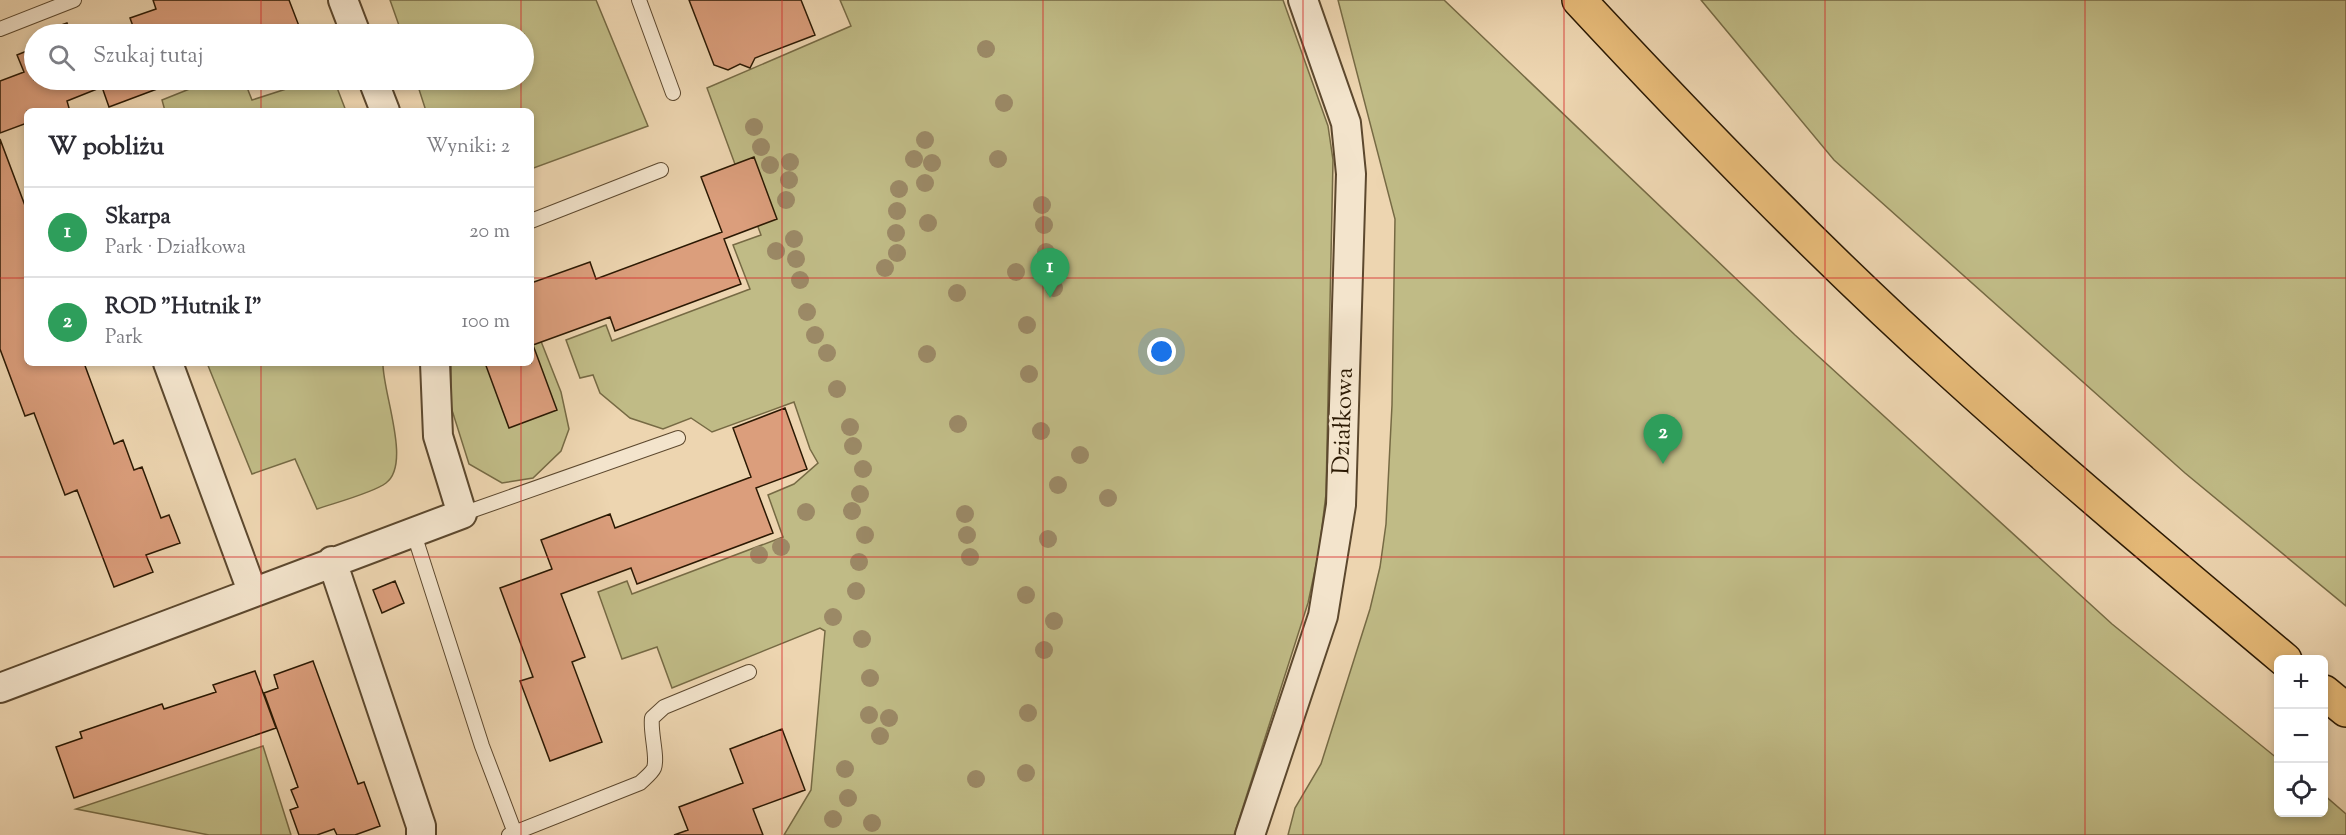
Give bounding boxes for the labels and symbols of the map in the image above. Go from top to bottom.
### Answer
pin: 1 [1030,248,1070,298]
your location [1147,337,1176,366]
street label: Działkowa [1325,367,1363,475]
pin: 2 [1644,414,1682,464]

